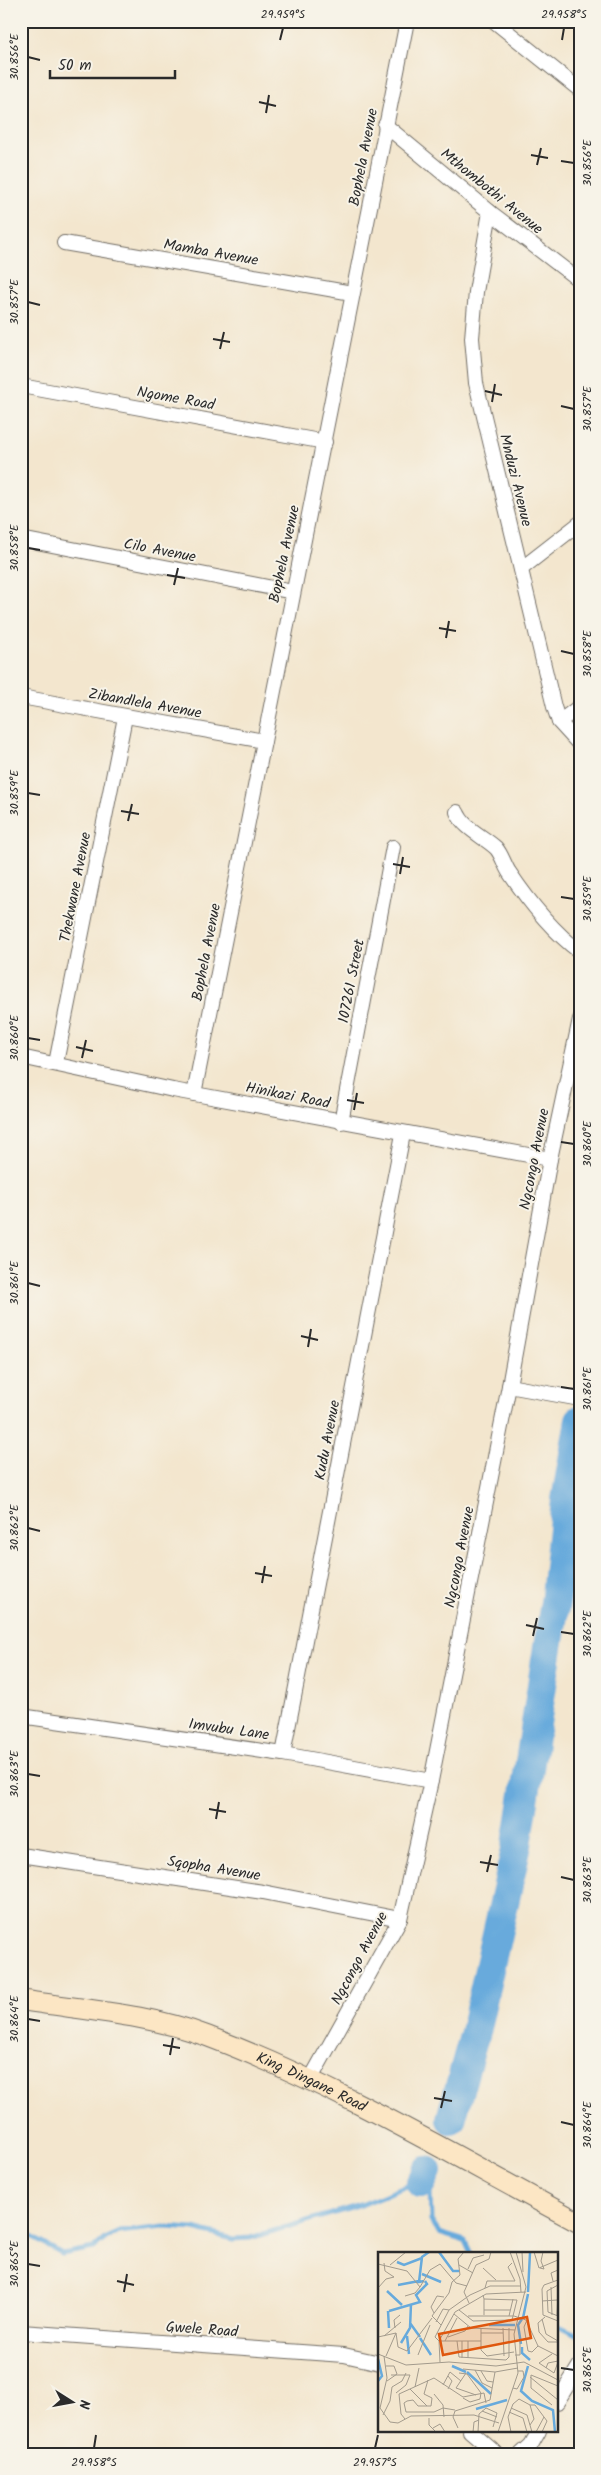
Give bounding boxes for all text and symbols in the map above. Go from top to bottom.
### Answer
text: 29.959°S [261,5,306,24]
text: 29.958°S [541,5,587,24]
text: 30.856°E [5,32,24,81]
scale bar [50,48,175,80]
text: 50 m [58,54,92,78]
street label: Bophela Avenue [343,106,385,208]
text: 30.856°E [578,138,597,187]
street label: Mthombothi Avenue [435,143,548,241]
street label: Mamba Avenue [162,233,260,273]
text: 30.857°E [5,278,24,325]
street label: Ngome Road [135,380,217,418]
text: 30.857°E [578,385,597,432]
street label: Mnduzi Avenue [492,431,538,529]
street label: Bophela Avenue [263,503,307,605]
text: 30.858°E [5,523,24,572]
street label: Cilo Avenue [122,532,198,570]
text: 30.858°E [578,629,597,678]
street label: Zibandlela Avenue [86,682,204,726]
text: 30.859°E [5,769,24,816]
street label: Thekwane Avenue [54,830,98,944]
text: 30.859°E [578,875,597,922]
street label: Bophela Avenue [186,901,228,1003]
street label: 107261 Street [332,937,372,1025]
text: 30.860°E [5,1014,24,1061]
street label: Hinikazi Road [244,1076,333,1116]
street label: Ngcongo Avenue [513,1106,557,1212]
text: 30.860°E [578,1120,597,1167]
text: 30.861°E [5,1260,24,1305]
text: 30.861°E [578,1366,597,1411]
street label: Kudu Avenue [308,1398,348,1482]
text: 30.862°E [5,1503,24,1552]
street label: Ngcongo Avenue [438,1504,482,1610]
text: 30.862°E [578,1609,597,1658]
street label: Imvubu Lane [187,1712,271,1748]
text: 30.863°E [5,1749,24,1798]
street label: Sqopha Avenue [165,1850,263,1888]
text: 30.863°E [578,1855,597,1904]
street label: Ngcongo Avenue [325,1907,395,2010]
text: 30.864°E [5,1994,24,2043]
street label: King Dingane Road [252,2046,371,2119]
text: 30.864°E [578,2100,597,2149]
text: 30.865°E [5,2239,24,2288]
inset map [378,2252,558,2432]
street label: Gwele Road [165,2315,239,2345]
text: 30.865°E [578,2345,597,2394]
north arrow [48,2378,98,2428]
text: N [72,2398,95,2411]
text: 29.958°S [71,2453,117,2472]
text: 29.957°S [353,2453,398,2472]

